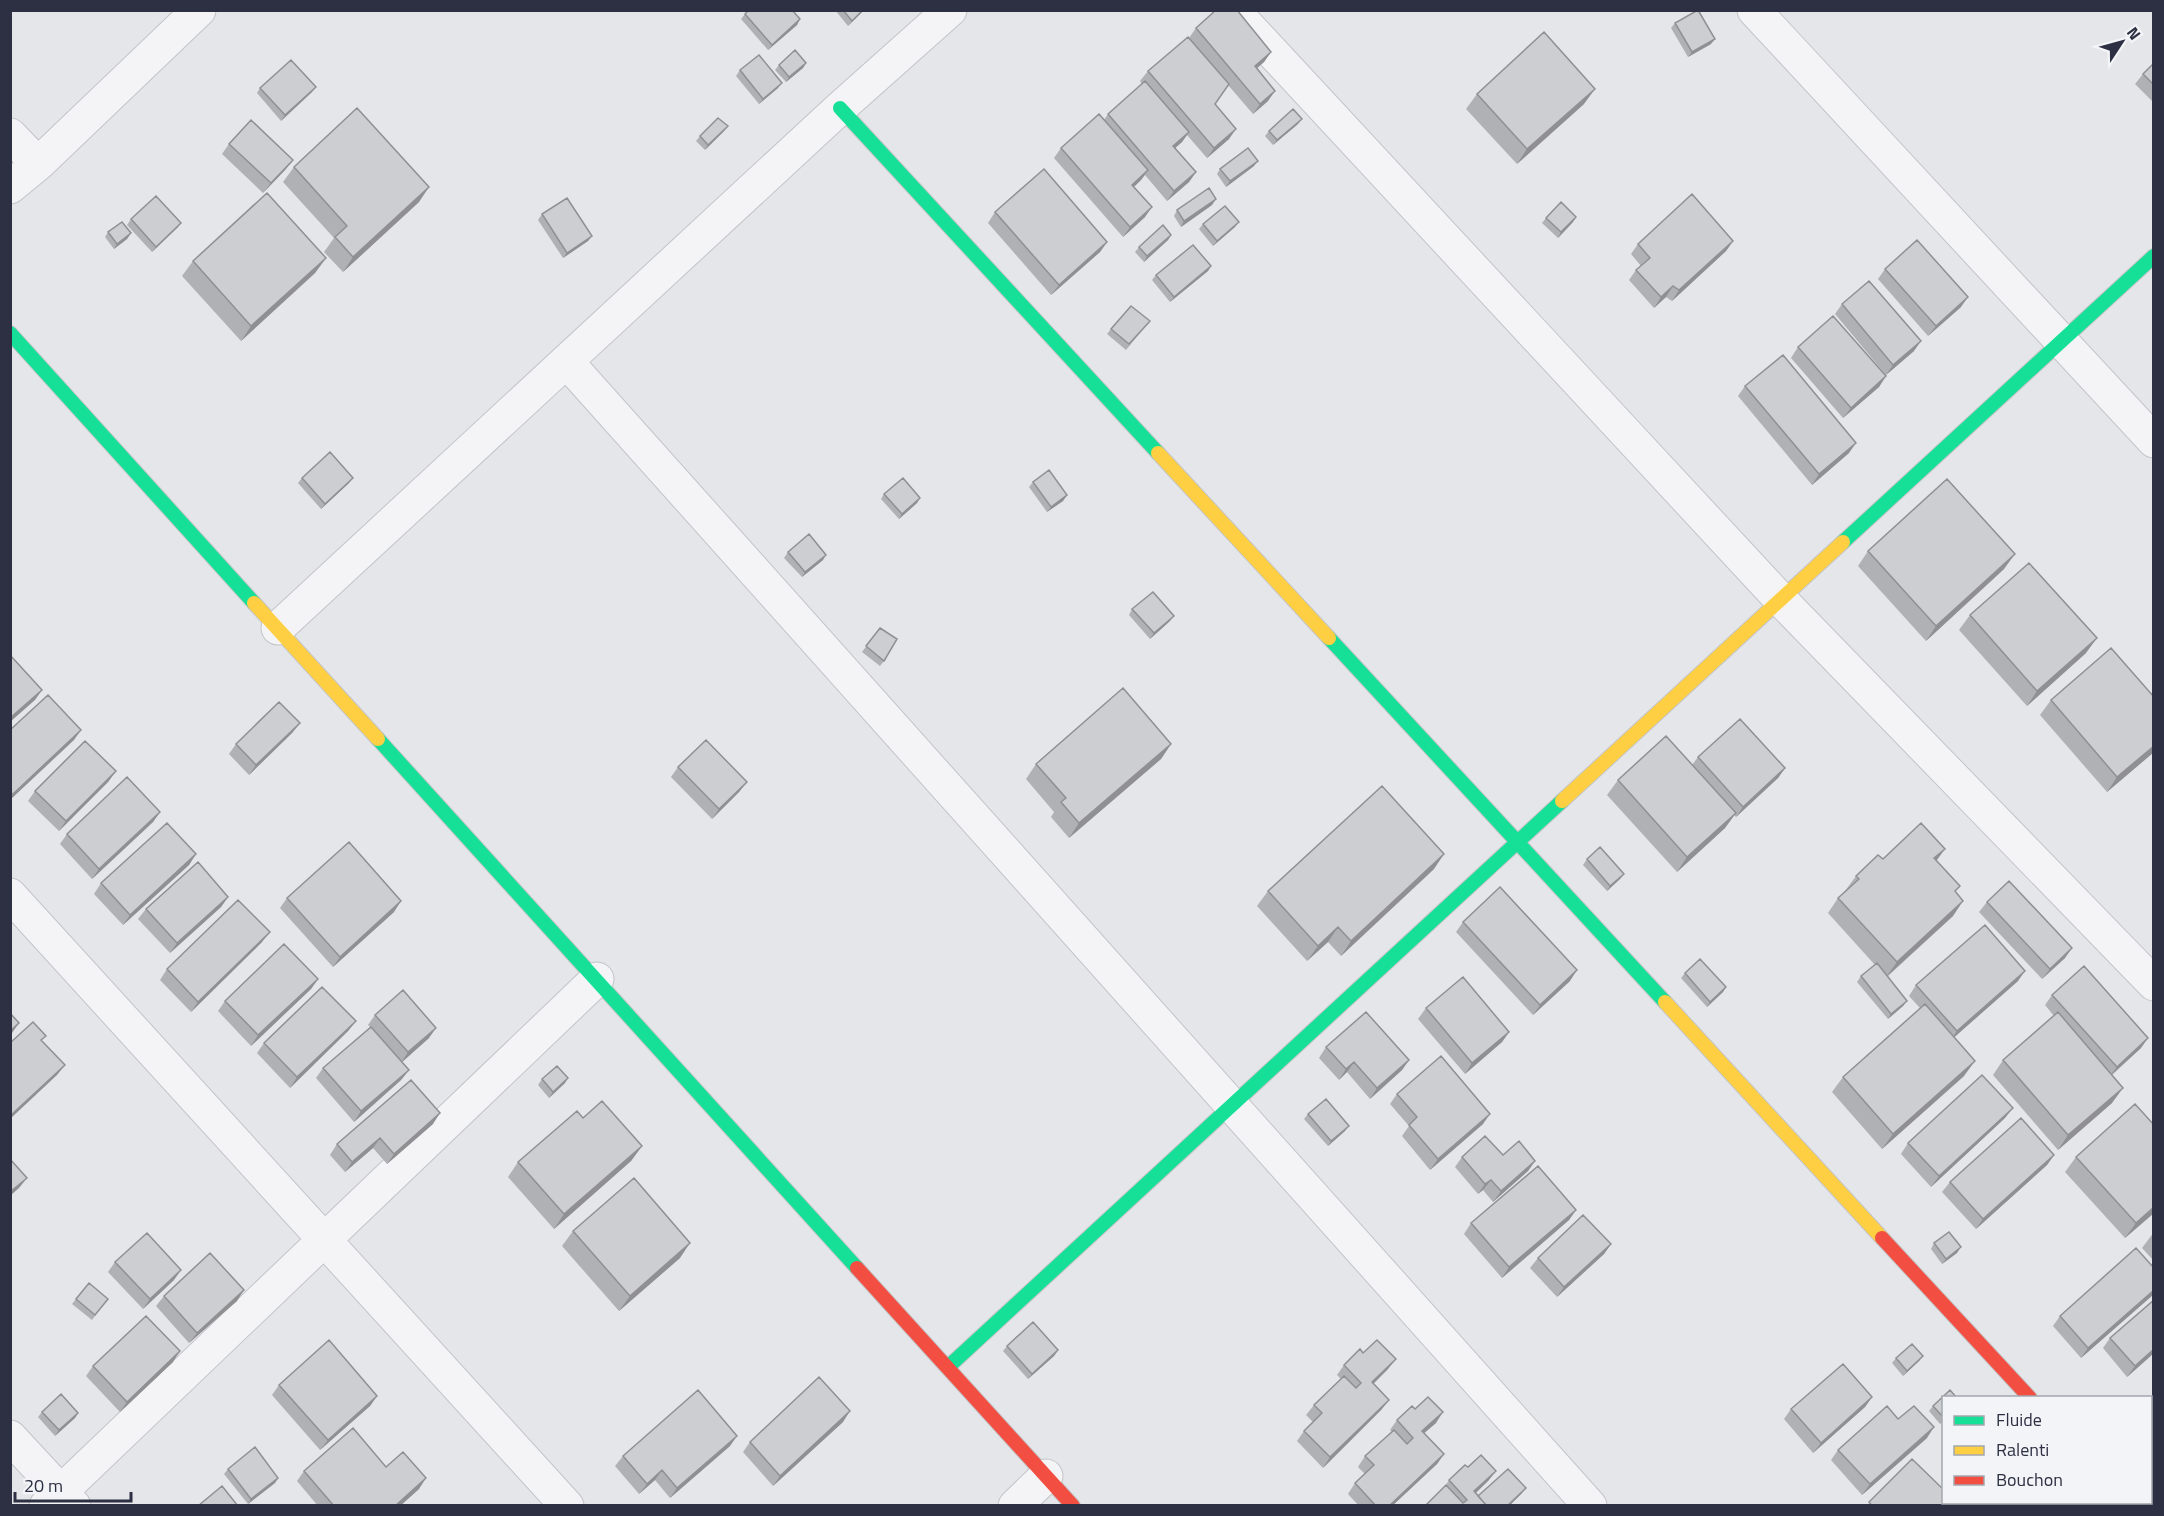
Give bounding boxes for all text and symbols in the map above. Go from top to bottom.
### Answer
north arrow [2092,12,2152,72]
text: N [2121,22,2147,45]
legend [1942,1396,2152,1504]
text: Fluide [1996,1406,2042,1433]
text: Ralenti [1996,1436,2049,1463]
scale bar [15,1465,130,1503]
text: Bouchon [1996,1466,2063,1493]
text: 20 m [24,1472,63,1499]

